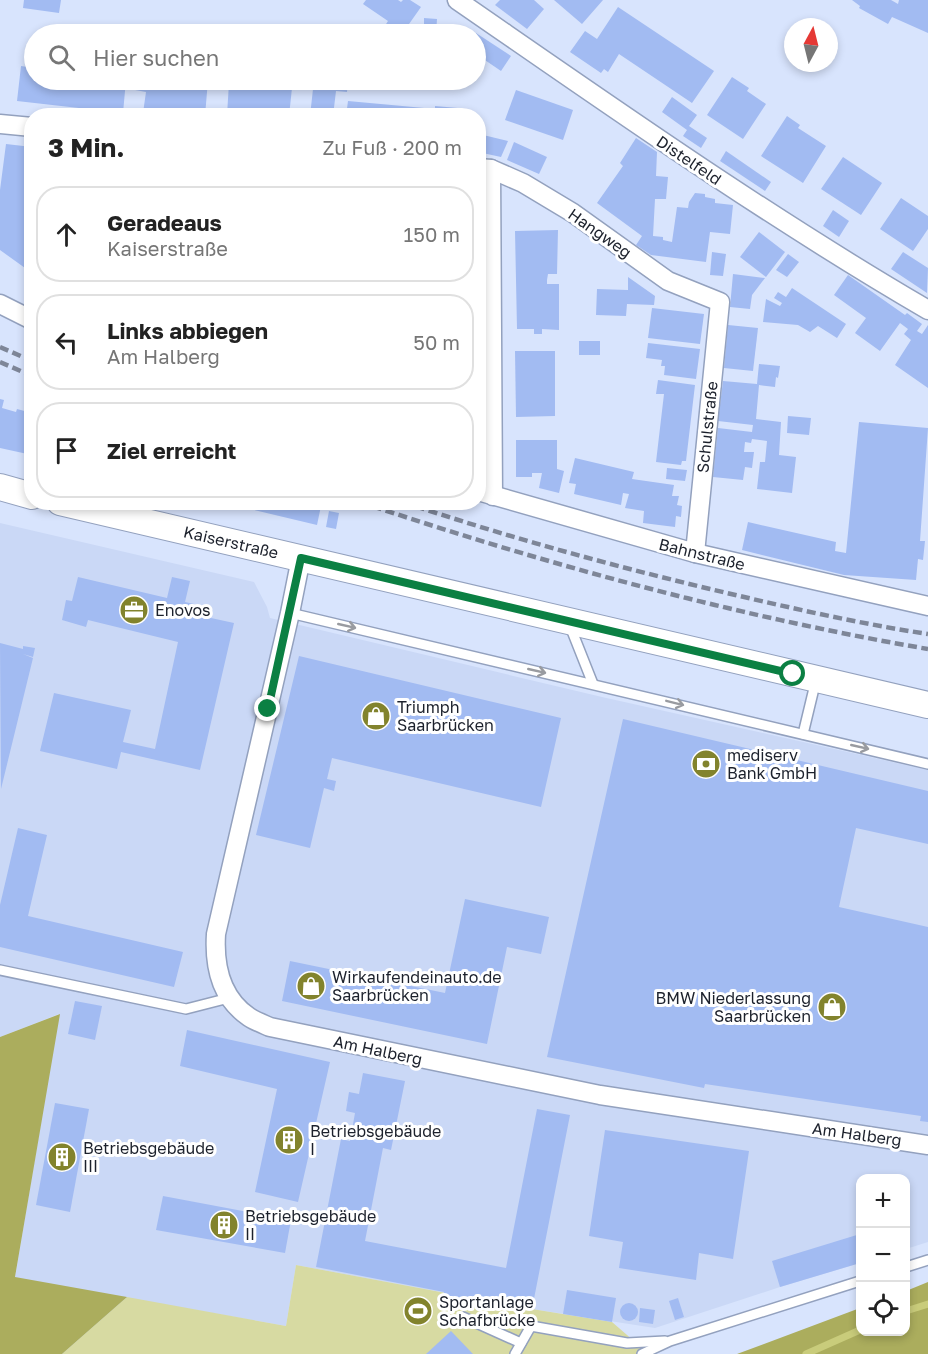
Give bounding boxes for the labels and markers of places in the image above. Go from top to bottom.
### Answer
office icon: Enovos [118,594,150,626]
place label: Enovos [155,600,211,620]
place label: Triumph Saarbrücken [397,697,494,735]
shop icon: Triumph Saarbrücken [360,700,392,732]
place label: mediserv Bank GmbH [727,745,817,783]
bank icon: mediserv Bank GmbH [690,748,722,780]
place label: Wirkaufendeinauto.de Saarbrücken [332,967,502,1005]
shop icon: Wirkaufendeinauto.de Saarbrücken [295,970,327,1002]
place label: BMW Niederlassung Saarbrücken [656,988,811,1026]
shop icon: BMW Niederlassung Saarbrücken [816,991,848,1023]
place label: Betriebsgebäude I [310,1121,441,1159]
building icon: Betriebsgebäude I [273,1124,305,1156]
place label: Betriebsgebäude III [83,1138,214,1176]
building icon: Betriebsgebäude III [46,1141,78,1173]
place label: Betriebsgebäude II [245,1206,376,1244]
building icon: Betriebsgebäude II [208,1209,240,1241]
place label: Sportanlage Schafbrücke [439,1292,535,1330]
sports icon: Sportanlage Schafbrücke [402,1295,434,1327]

